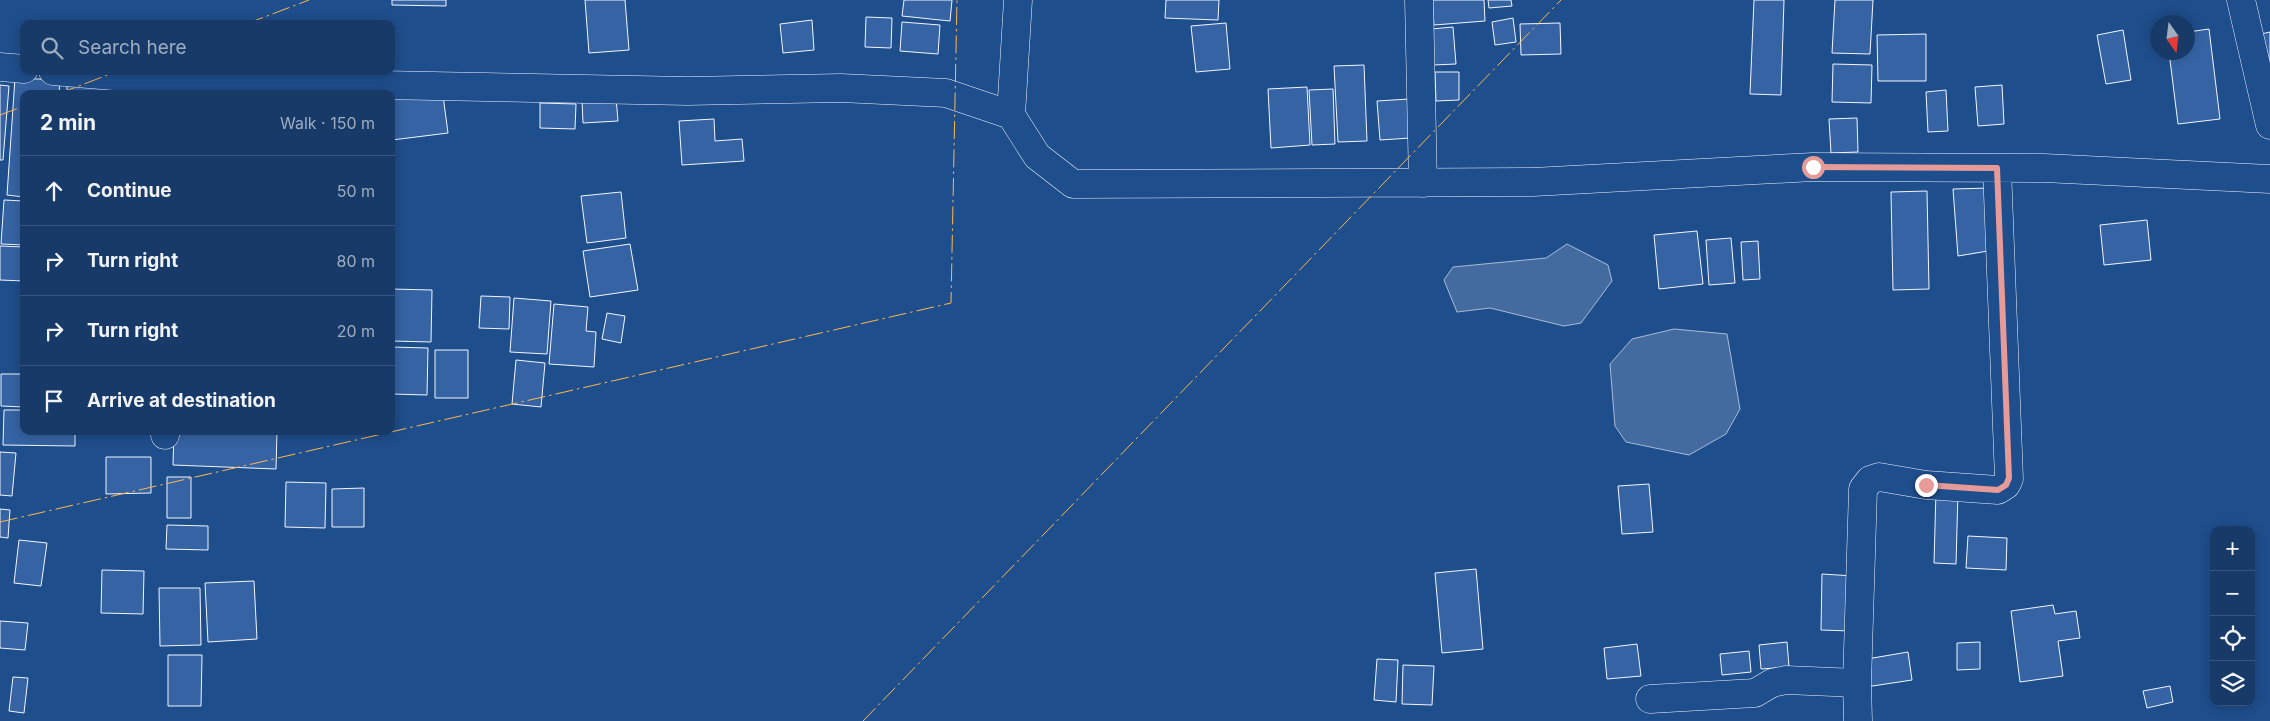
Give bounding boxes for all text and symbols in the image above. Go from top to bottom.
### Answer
north arrow [2150,15,2195,60]
search box [20,20,395,75]
icon: search [38,34,66,62]
text: Search here [78,36,187,59]
text: 2 min [40,110,96,135]
text: Walk · 150 m [280,113,375,133]
route start [1802,156,1825,179]
icon: ahead [40,177,68,205]
text: Continue [87,179,172,202]
text: 50 m [337,181,375,201]
icon: right [40,247,68,275]
text: Turn right [87,249,178,272]
text: 80 m [336,251,375,271]
icon: right [40,317,68,345]
text: Turn right [87,319,178,342]
text: 20 m [337,321,375,341]
icon: arrive [40,387,68,415]
text: Arrive at destination [87,389,276,412]
route end [1915,474,1938,497]
map controls [2210,526,2255,706]
button: + [2210,526,2255,571]
button: − [2210,571,2255,616]
button: locate [2210,616,2255,661]
button: layers [2210,661,2255,706]

